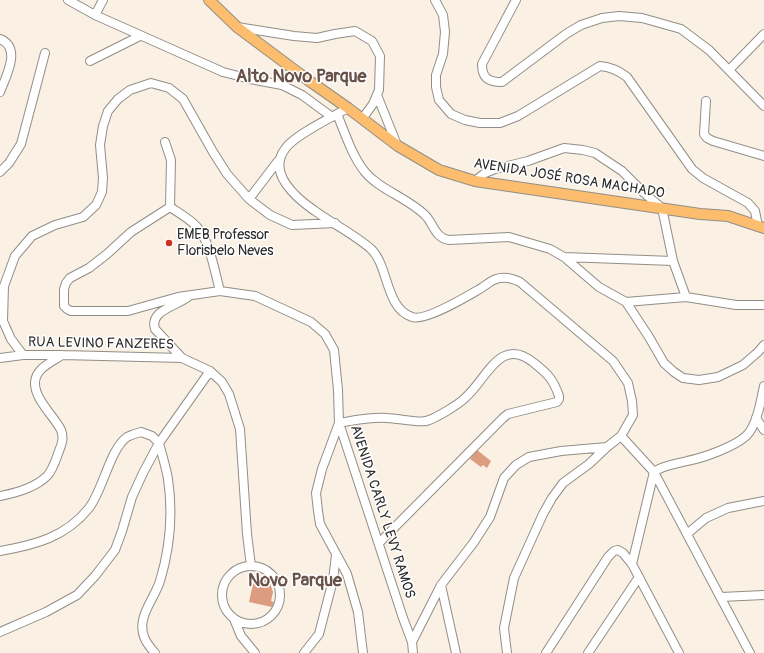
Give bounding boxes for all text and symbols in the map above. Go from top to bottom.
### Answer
district label: Alto Novo Parque [236,66,366,88]
street label: AVENIDA JOSÉ ROSA MACHADO [472,156,666,202]
place label: EMEB Professor Florisbelo Neves [177,227,274,260]
marker: EMEB Professor Florisbelo Neves [164,238,174,248]
street label: RUA LEVINO FANZERES [28,334,174,354]
street label: AVENIDA CARLY LEVY RAMOS [346,423,418,601]
district label: Novo Parque [248,570,342,592]

